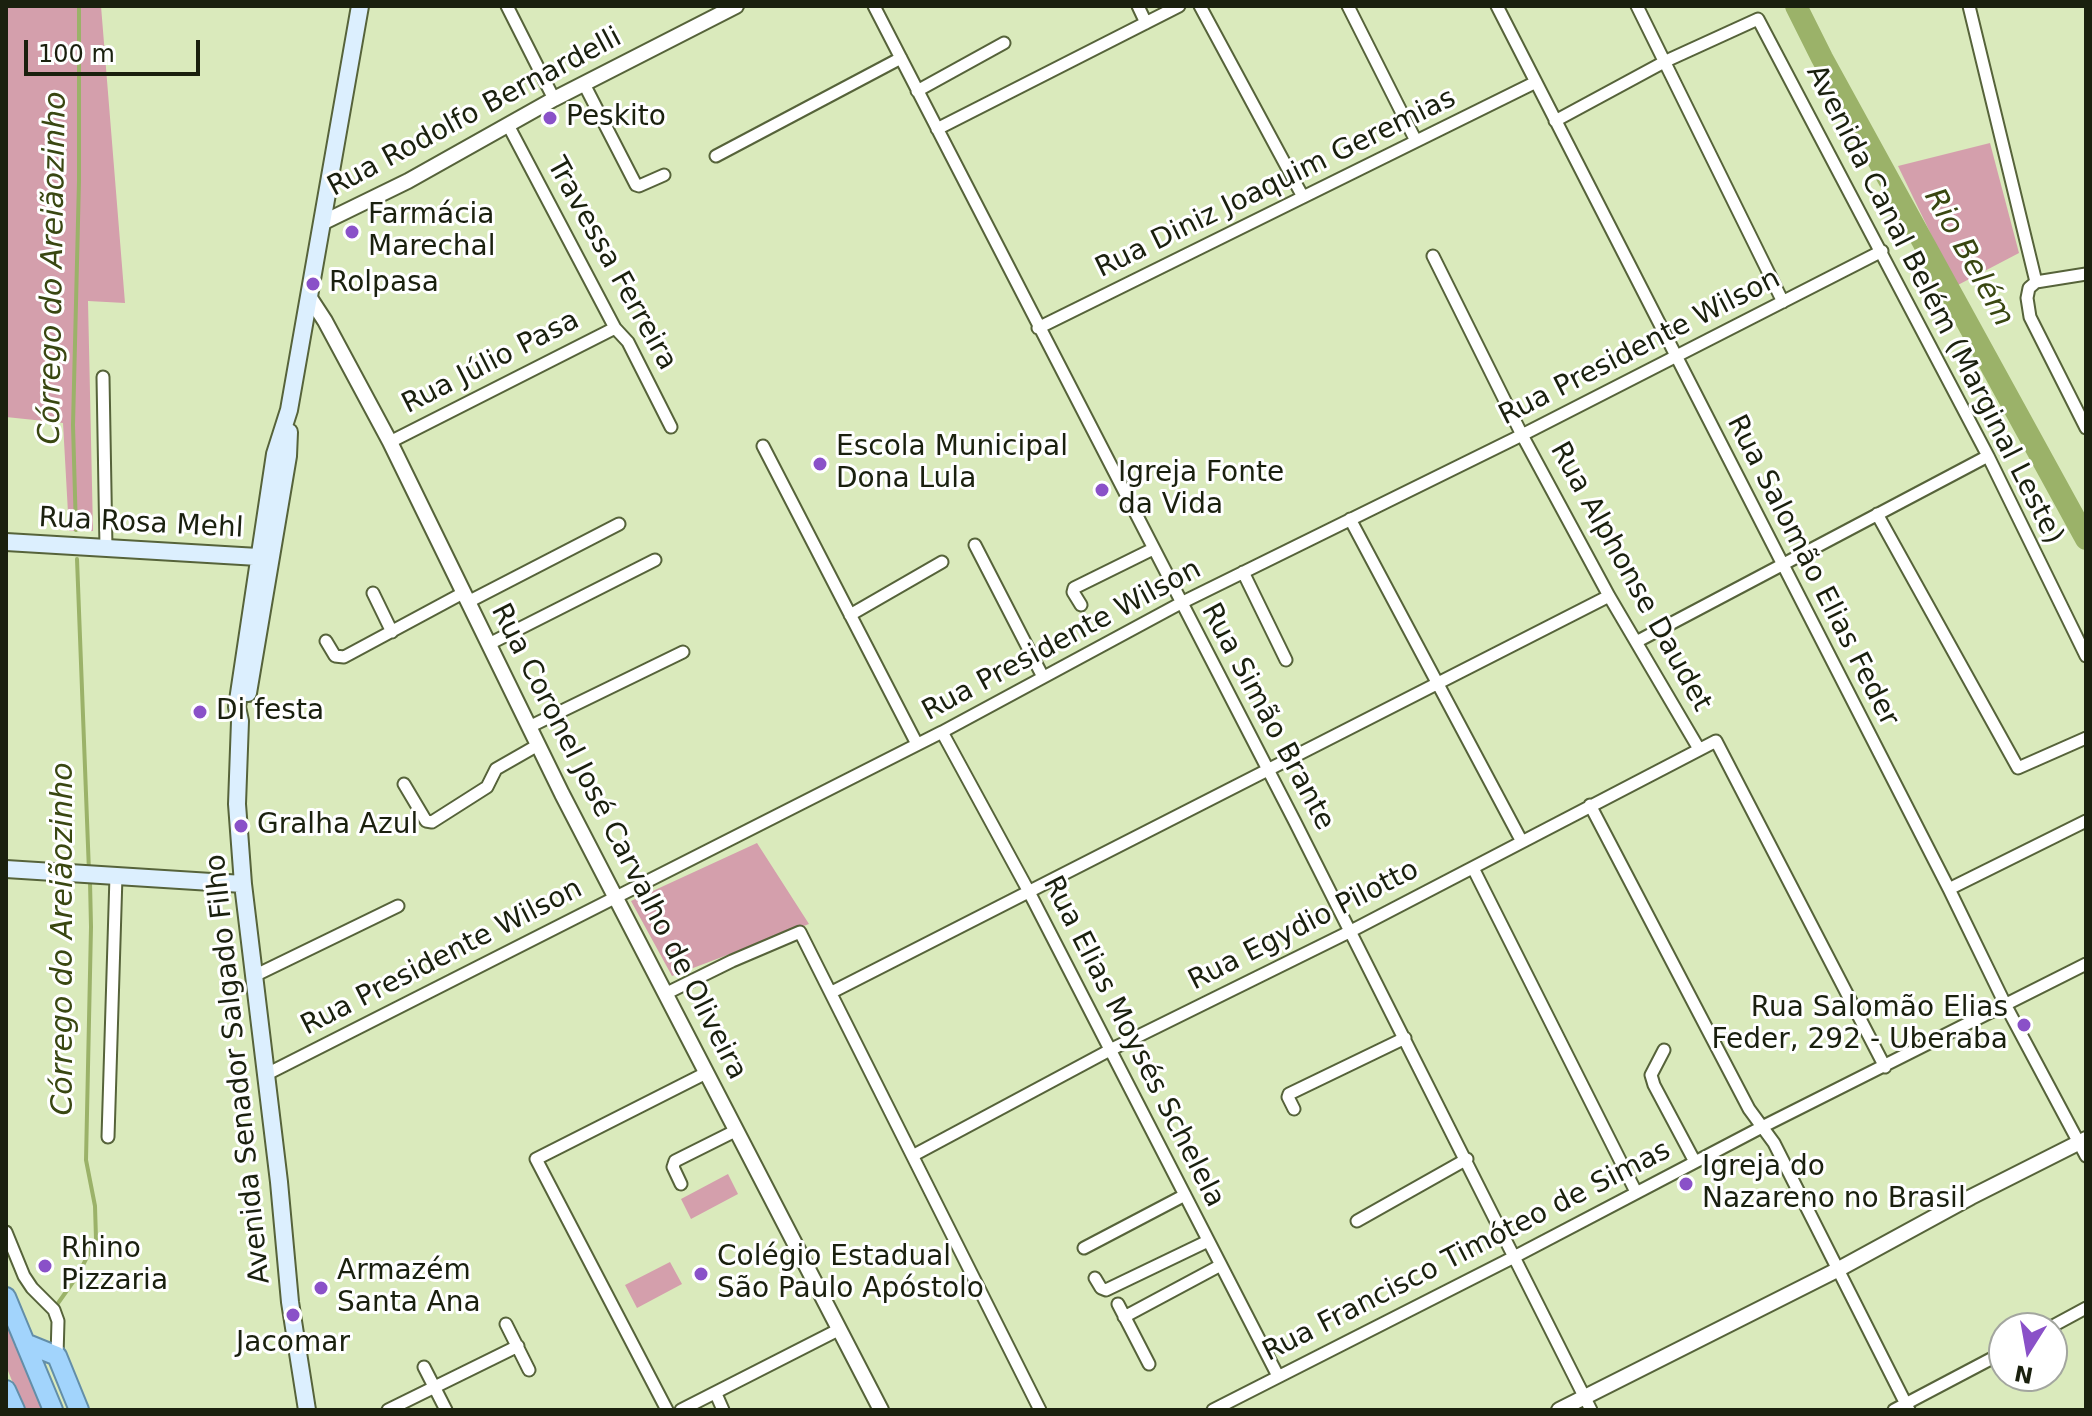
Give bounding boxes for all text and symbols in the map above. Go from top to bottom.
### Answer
street label: Rua Rodolfo Bernardelli [322,21,628,205]
scale bar [28,24,204,74]
text: 100 m [38,40,115,68]
street label: Avenida Canal Belém (Marginal Leste) [1798,60,2070,550]
street label: Rua Diniz Joaquim Geremias [1091,82,1461,286]
water label: Córrego do Areiãozinho [33,91,75,445]
place label: Peskito [566,101,666,135]
marker: Peskito [541,109,559,127]
street label: Travessa Ferreira [539,152,683,376]
water label: Rio Belém [1915,183,2021,333]
place label: Farmácia Marechal [368,199,496,265]
marker: Farmácia Marechal [343,223,361,241]
street label: Rua Presidente Wilson [1494,262,1786,434]
place label: Rolpasa [329,267,439,301]
marker: Rolpasa [304,275,322,293]
street label: Rua Júlio Pasa [397,304,585,422]
street label: Rua Salomão Elias Feder [1719,410,1905,732]
place label: Escola Municipal Dona Lula [836,431,1068,497]
street label: Rua Alphonse Daudet [1542,437,1718,717]
marker: Escola Municipal Dona Lula [811,455,829,473]
place label: Igreja Fonte da Vida [1118,457,1284,523]
marker: Igreja Fonte da Vida [1093,481,1111,499]
street label: Rua Rosa Mehl [38,502,244,546]
street label: Rua Presidente Wilson [917,553,1207,729]
street label: Rua Coronel José Carvalho de Oliveira [483,598,753,1086]
street label: Rua Simão Brante [1193,598,1341,836]
place label: Di festa [216,695,324,729]
marker: Di festa [191,703,209,721]
water label: Córrego do Areiãozinho [46,762,82,1116]
place label: Gralha Azul [257,809,418,843]
marker: Gralha Azul [232,817,250,835]
street label: Avenida Senador Salgado Filho [200,853,278,1285]
street label: Rua Egydio Pilotto [1183,853,1425,999]
street label: Rua Elias Moysés Schelela [1035,871,1231,1213]
street label: Rua Presidente Wilson [296,872,588,1044]
place label: Rua Salomão Elias Feder, 292 - Uberaba [1711,992,2008,1058]
marker: Rua Salomão Elias Feder, 292 - Uberaba [2015,1016,2033,1034]
street label: Rua Francisco Timóteo de Simas [1258,1134,1676,1370]
place label: Igreja do Nazareno no Brasil [1702,1151,1966,1217]
marker: Igreja do Nazareno no Brasil [1677,1175,1695,1193]
place label: Rhino Pizzaria [61,1233,168,1299]
place label: Colégio Estadual São Paulo Apóstolo [717,1241,984,1307]
place label: Armazém Santa Ana [337,1255,481,1321]
marker: Rhino Pizzaria [36,1257,54,1275]
marker: Colégio Estadual São Paulo Apóstolo [692,1265,710,1283]
marker: Armazém Santa Ana [312,1279,330,1297]
marker: Jacomar [284,1306,302,1324]
north arrow [1988,1312,2068,1392]
place label: Jacomar [236,1327,350,1361]
text: N [2012,1360,2035,1388]

